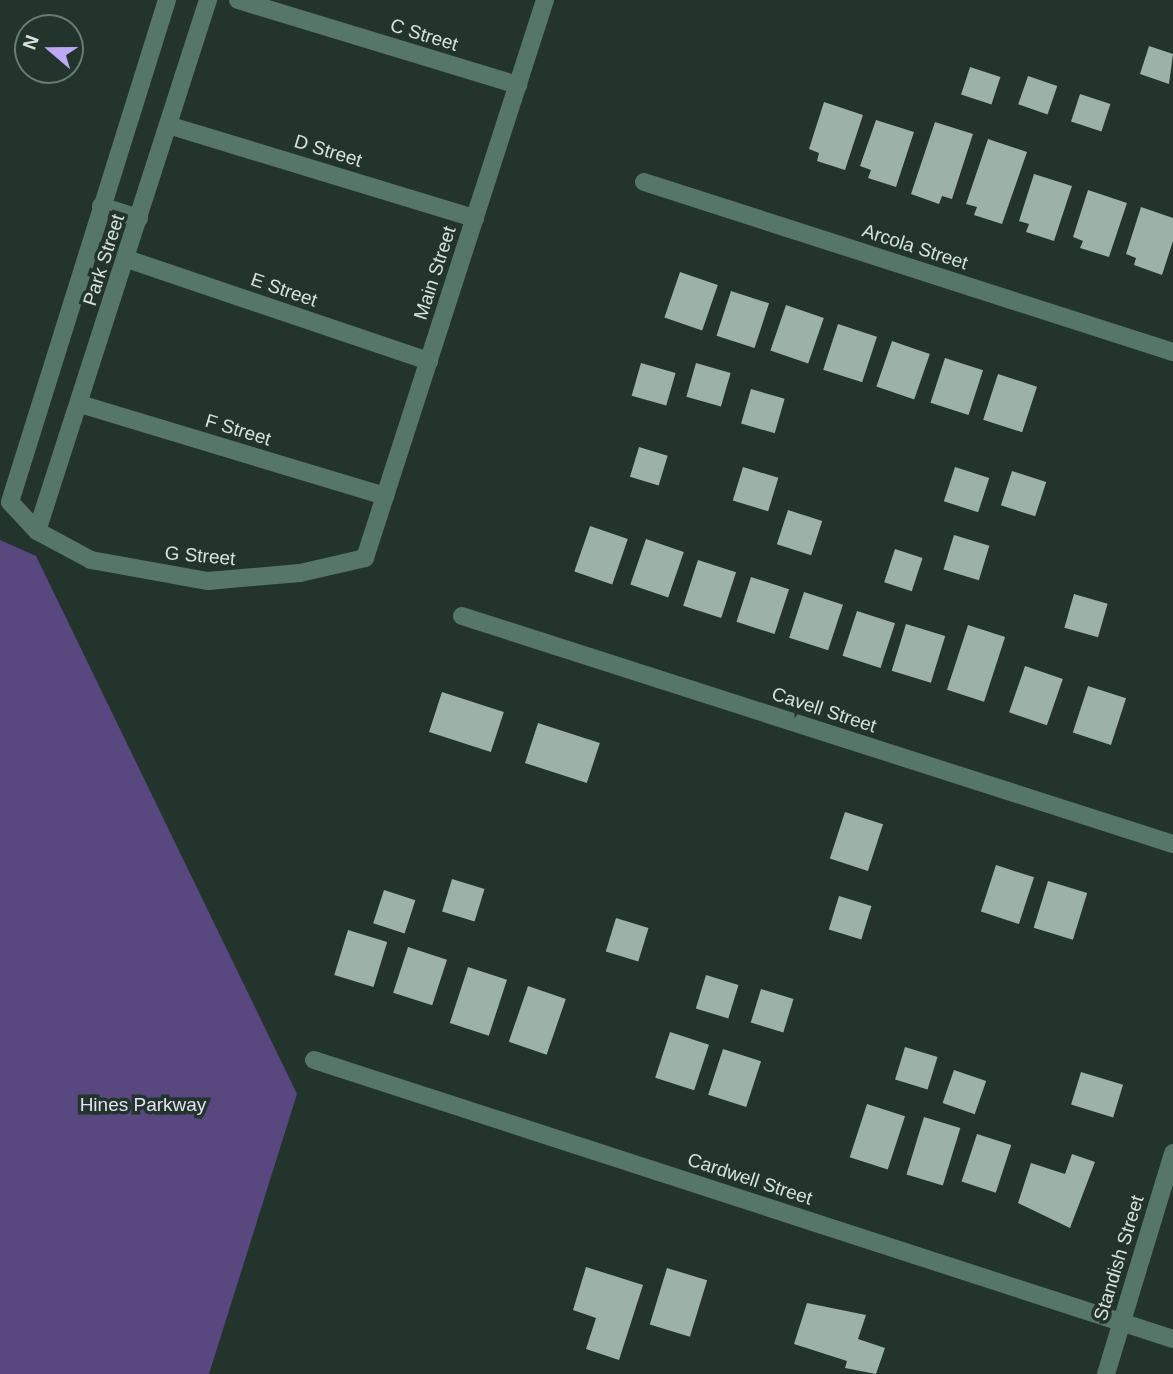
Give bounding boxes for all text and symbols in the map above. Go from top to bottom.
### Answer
north arrow [14,14,84,84]
street label: C Street [387,14,461,56]
text: N [18,32,43,52]
street label: D Street [291,130,365,172]
street label: Park Street [78,211,130,309]
street label: Arcola Street [859,219,971,275]
street label: Main Street [409,223,461,323]
street label: E Street [248,268,320,312]
street label: F Street [202,409,274,451]
street label: G Street [164,542,236,570]
street label: Cavell Street [769,682,879,738]
park label: Hines Parkway [80,1094,206,1116]
street label: Cardwell Street [685,1148,815,1210]
street label: Standish Street [1089,1193,1149,1323]

